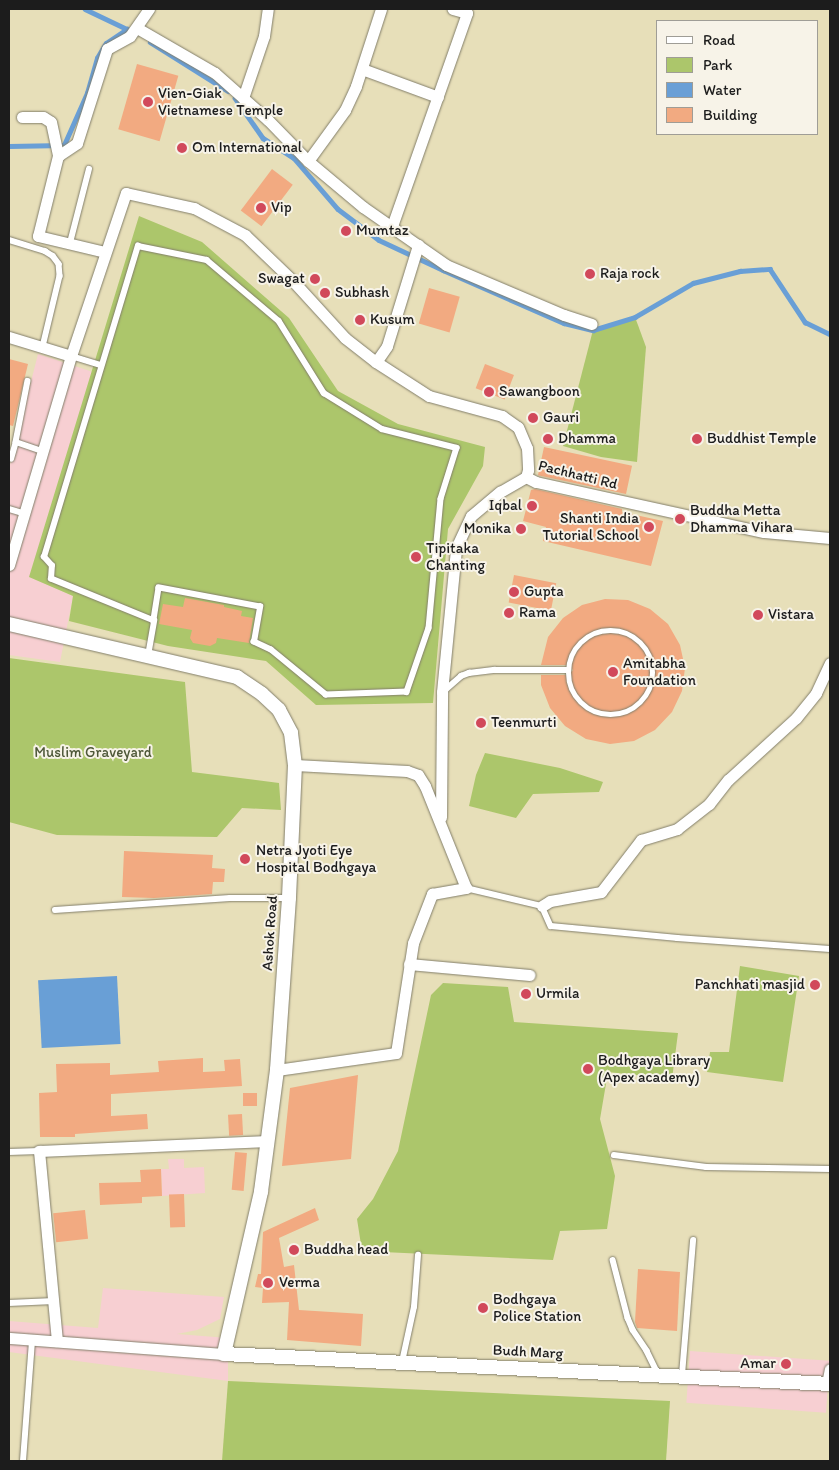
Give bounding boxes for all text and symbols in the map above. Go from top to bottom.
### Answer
legend [656,20,819,135]
text: Road [703,31,735,49]
text: Park [703,56,733,74]
text: Water [703,81,741,99]
place label: Vien-Giak Vietnamese Temple [158,84,282,119]
marker: Vien-Giak Vietnamese Temple [142,96,154,108]
text: Building [703,106,757,124]
place label: Om International [192,139,305,157]
marker: Om International [176,142,188,154]
place label: Vip [271,199,292,217]
marker: Vip [255,202,267,214]
place label: Mumtaz [356,222,409,240]
marker: Mumtaz [340,225,352,237]
place label: Raja rock [600,265,660,283]
marker: Raja rock [584,268,596,280]
place label: Swagat [258,270,305,288]
marker: Swagat [309,273,321,285]
place label: Subhash [335,284,389,302]
marker: Subhash [319,287,331,299]
place label: Kusum [370,311,415,329]
marker: Kusum [354,314,366,326]
place label: Sawangboon [499,383,580,401]
marker: Sawangboon [483,386,495,398]
place label: Gauri [543,409,579,427]
marker: Gauri [527,412,539,424]
place label: Dhamma [558,430,616,448]
place label: Buddhist Temple [707,430,814,448]
marker: Dhamma [542,433,554,445]
marker: Buddhist Temple [691,433,703,445]
street label: Pachhatti Rd [536,456,620,494]
place label: Iqbal [489,497,522,515]
marker: Iqbal [526,500,538,512]
place label: Buddha Metta Dhamma Vihara [690,501,793,536]
place label: Shanti India Tutorial School [543,509,639,544]
marker: Buddha Metta Dhamma Vihara [674,513,686,525]
place label: Monika [464,520,511,538]
marker: Shanti India Tutorial School [643,521,655,533]
marker: Monika [515,523,527,535]
place label: Tipitaka Chanting [426,539,485,574]
marker: Tipitaka Chanting [410,551,422,563]
place label: Gupta [524,583,564,601]
marker: Gupta [508,586,520,598]
place label: Rama [519,604,556,622]
place label: Vistara [768,606,814,624]
marker: Rama [503,607,515,619]
marker: Vistara [752,609,764,621]
place label: Amitabha Foundation [623,654,696,689]
marker: Amitabha Foundation [607,666,619,678]
place label: Teenmurti [491,714,557,732]
marker: Teenmurti [475,717,487,729]
park label: Muslim Graveyard [34,744,152,762]
place label: Netra Jyoti Eye Hospital Bodhgaya [256,841,376,876]
marker: Netra Jyoti Eye Hospital Bodhgaya [238,852,252,866]
street label: Ashok Road [258,895,282,971]
place label: Panchhati masjid [695,976,805,994]
marker: Panchhati masjid [809,979,821,991]
place label: Urmila [536,985,579,1003]
marker: Urmila [520,988,532,1000]
place label: Bodhgaya Library (Apex academy) [598,1051,710,1086]
marker: Bodhgaya Library (Apex academy) [582,1063,594,1075]
place label: Buddha head [304,1241,388,1259]
marker: Buddha head [288,1244,300,1256]
place label: Verma [279,1274,320,1292]
marker: Verma [261,1276,275,1290]
place label: Bodhgaya Police Station [493,1290,582,1325]
marker: Bodhgaya Police Station [477,1302,489,1314]
street label: Budh Marg [492,1341,564,1363]
place label: Amar [740,1355,776,1373]
marker: Amar [780,1358,792,1370]

